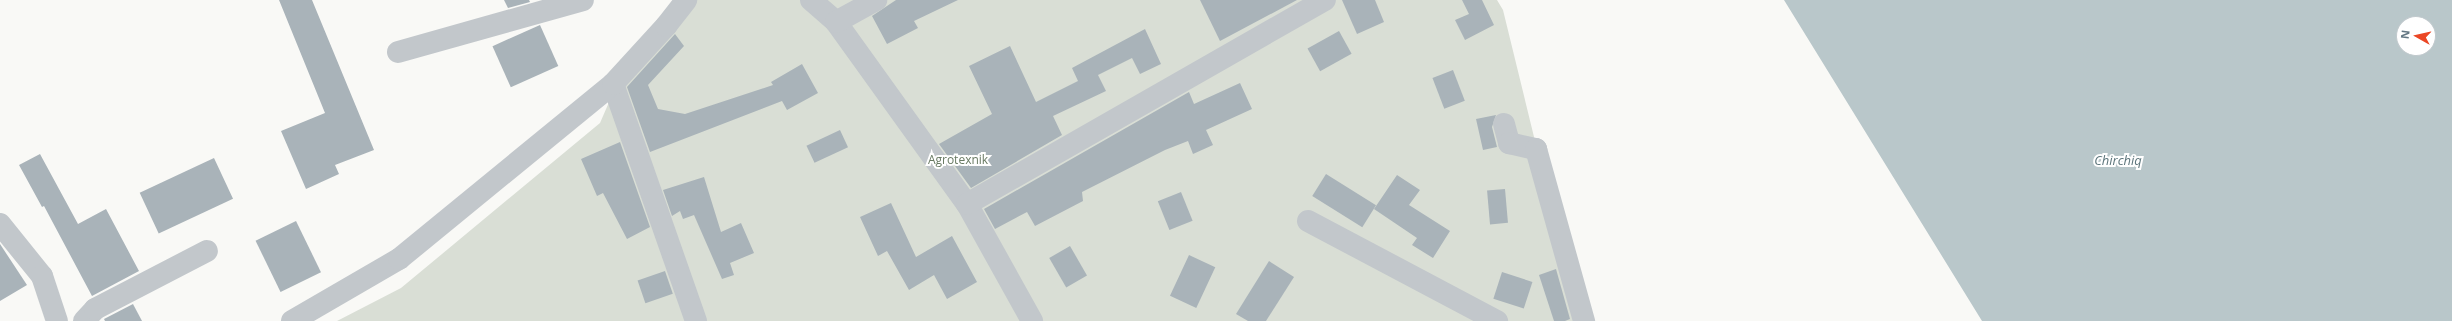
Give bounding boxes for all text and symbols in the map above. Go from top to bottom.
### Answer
north arrow [2396,16,2436,56]
text: N [2397,29,2413,40]
water label: Chirchiq [2094,152,2142,168]
park label: Agrotexnik [928,153,988,167]

